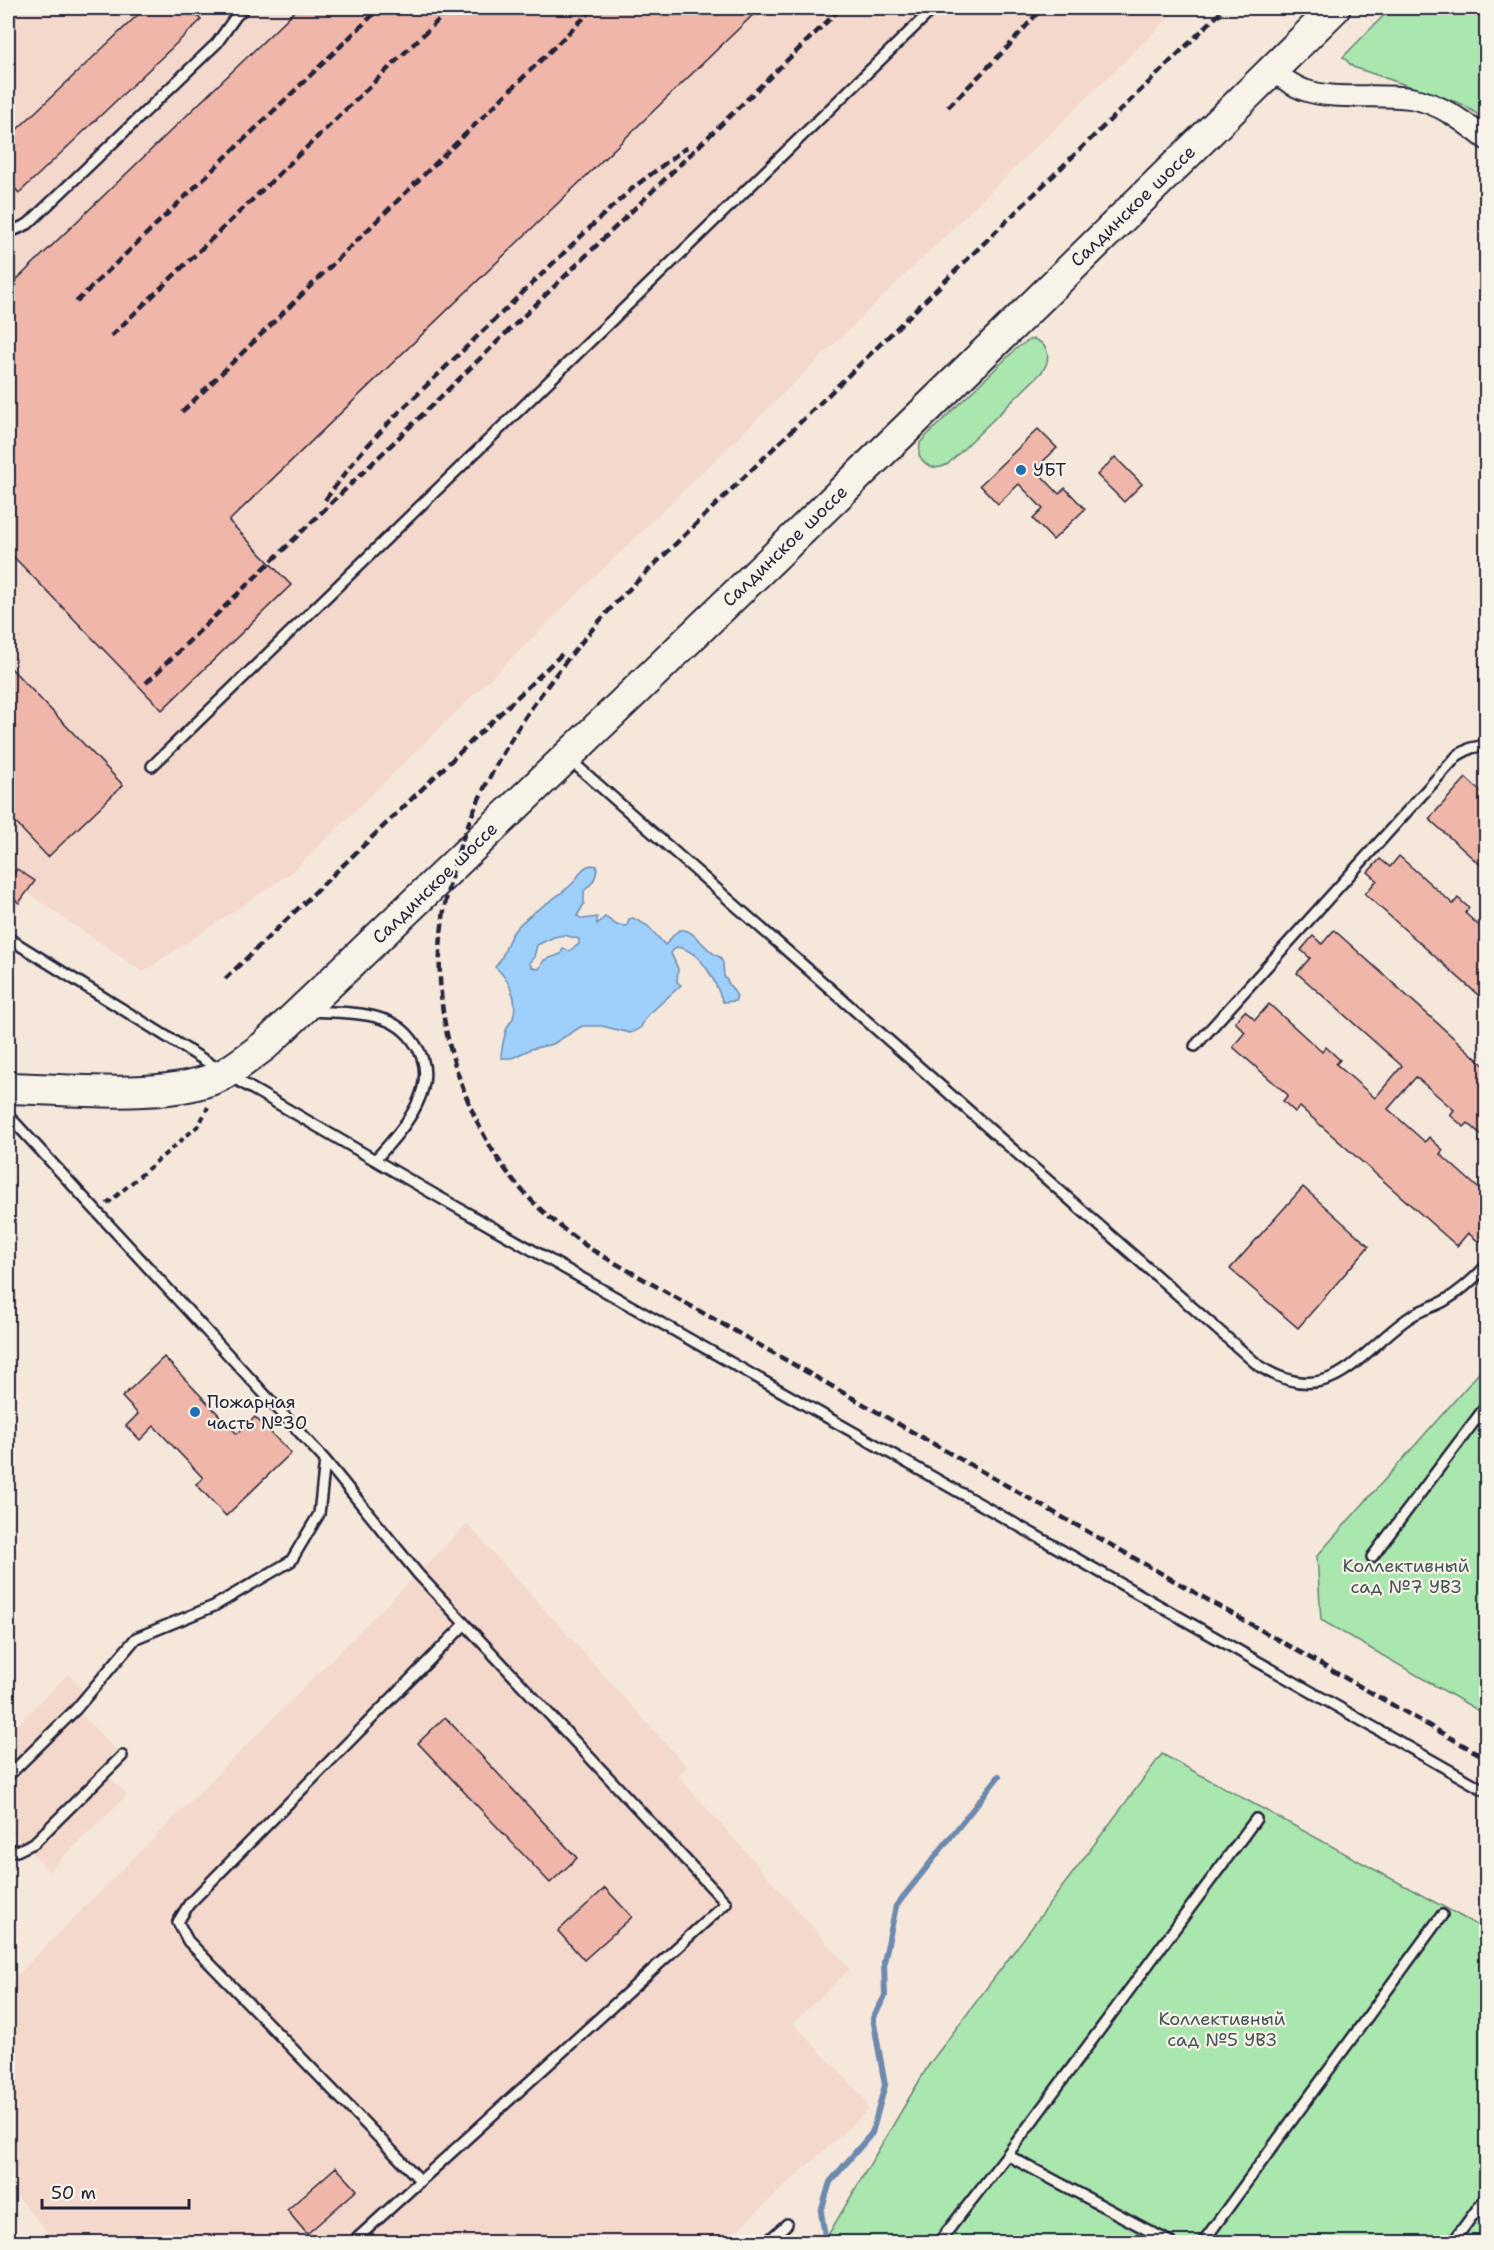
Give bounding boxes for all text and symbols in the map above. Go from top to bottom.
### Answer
street label: Салдинское шоссе [1065,140,1201,272]
place label: УБТ [1033,458,1066,482]
marker: УБТ [1014,463,1028,477]
street label: Салдинское шоссе [717,480,853,612]
street label: Салдинское шоссе [367,817,503,949]
place label: Пожарная часть №30 [207,1390,307,1435]
marker: Пожарная часть №30 [188,1405,202,1419]
park label: Коллективный сад №7 УВЗ [1342,1554,1470,1599]
park label: Коллективный сад №5 УВЗ [1158,2007,1286,2052]
scale bar [42,2172,189,2210]
text: 50 m [51,2181,96,2205]

